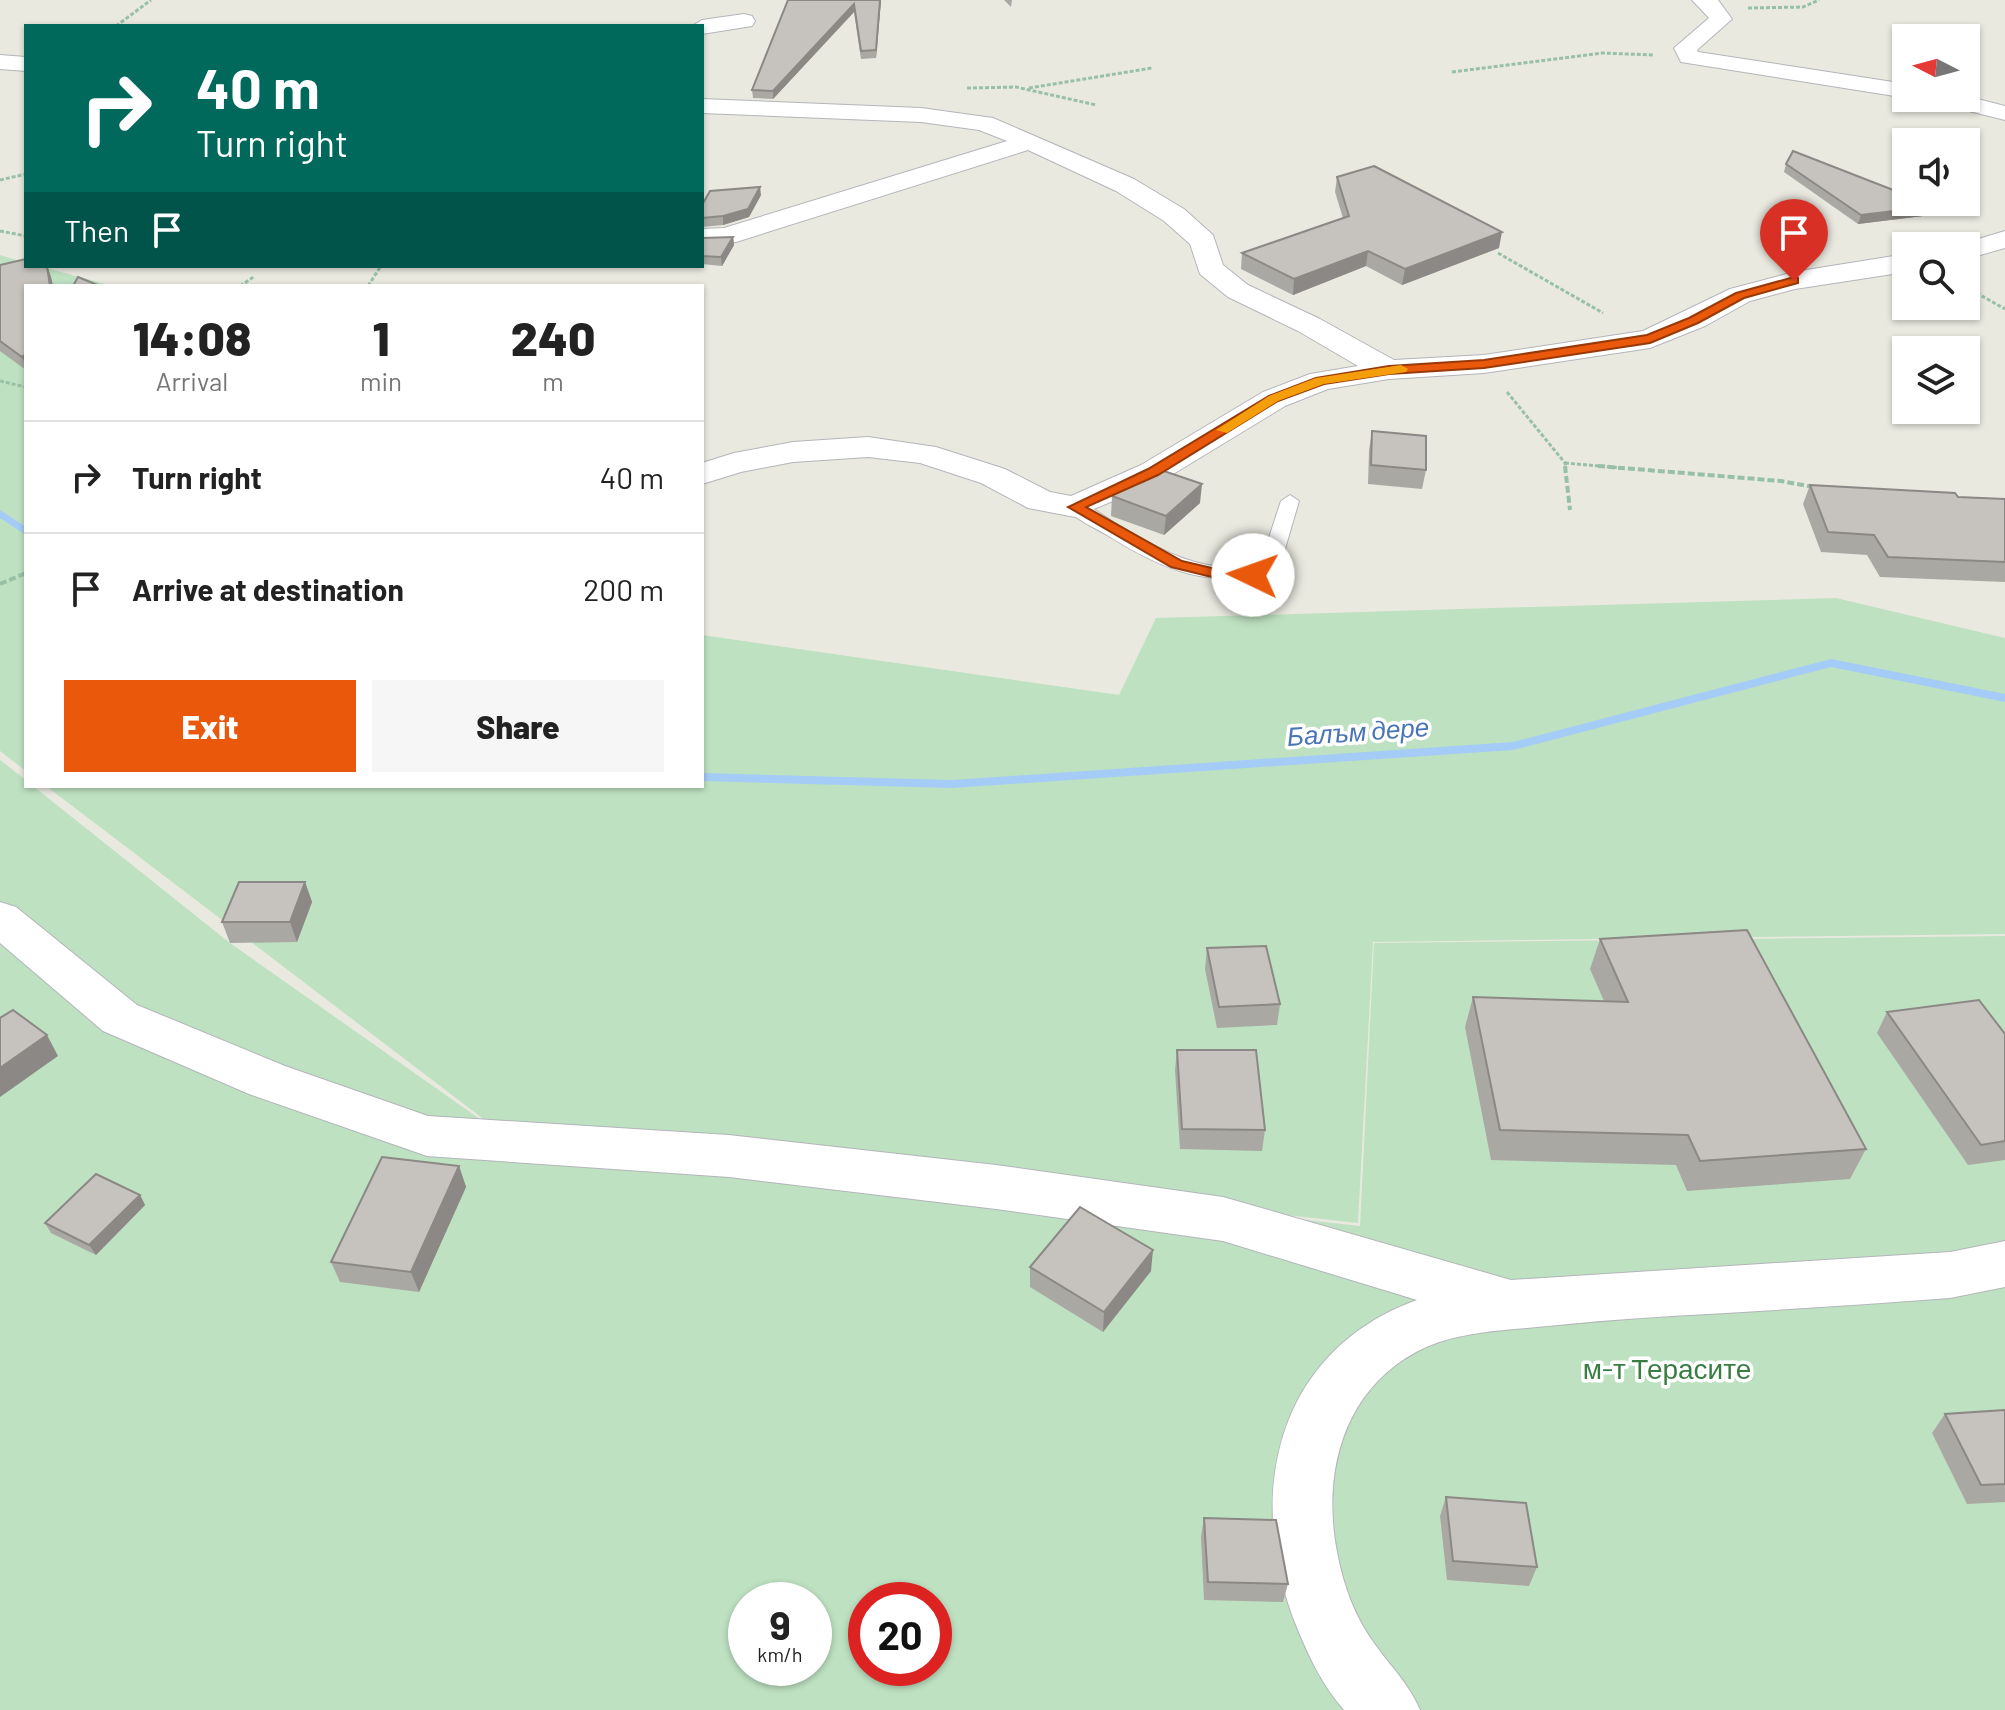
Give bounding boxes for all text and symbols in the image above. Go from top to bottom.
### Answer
north arrow [1892,24,1980,112]
map controls [1892,24,1980,424]
text: 40 m [196,53,320,120]
icon: right [64,56,168,160]
text: Turn right [196,121,348,164]
button: sound [1892,128,1980,216]
pin [1760,199,1828,281]
icon: arrive [145,208,189,252]
icon: arrive [1772,211,1816,255]
text: Then [64,212,129,248]
button: search [1892,232,1980,320]
text: 14:08 [133,308,251,366]
text: 1 [372,308,390,366]
text: 240 [511,308,595,366]
button: layers [1892,336,1980,424]
text: Arrival [156,365,228,396]
text: min [360,365,402,396]
text: m [542,365,564,396]
icon: right [64,455,108,499]
text: Turn right [132,459,262,495]
text: 40 m [600,459,664,495]
position arrow [1211,533,1295,617]
icon: arrive [64,567,108,611]
text: Arrive at destination [132,571,404,607]
text: 200 m [583,571,664,607]
button: Exit [64,680,356,772]
button: Share [372,680,664,772]
water label: Балъм дере [1286,710,1430,751]
park label: м-т Терасите [1583,1351,1751,1385]
speed limit sign: 20 [848,1582,952,1686]
text: 9 [769,1600,791,1648]
text: km/h [757,1642,803,1666]

